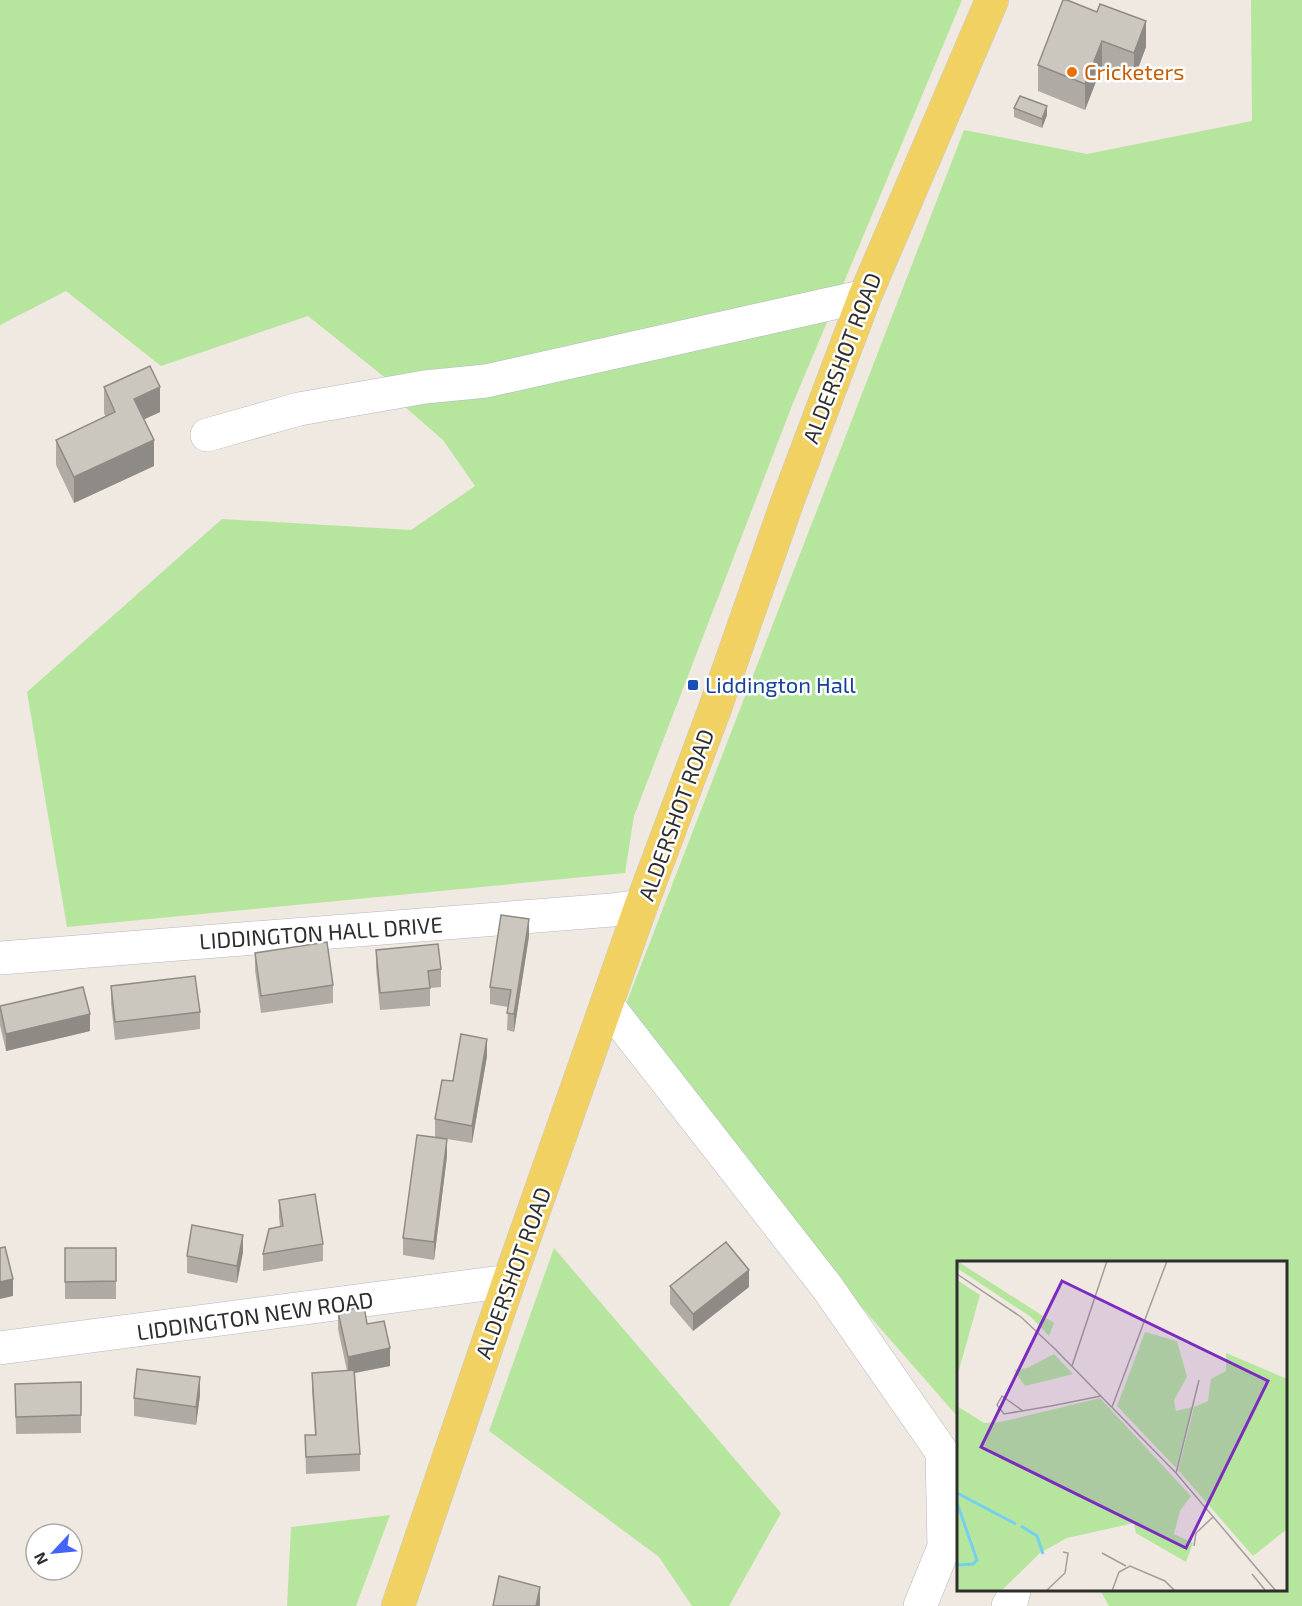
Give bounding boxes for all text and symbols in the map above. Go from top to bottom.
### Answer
place label: Cricketers [1084,58,1184,84]
marker: Cricketers [1065,65,1079,79]
street label: ALDERSHOT ROAD [797,269,886,447]
place label: Liddington Hall [705,671,856,697]
marker: Liddington Hall [686,678,700,692]
street label: ALDERSHOT ROAD [632,725,718,904]
street label: LIDDINGTON HALL DRIVE [198,911,444,953]
street label: ALDERSHOT ROAD [469,1183,555,1362]
inset map [957,1261,1287,1591]
street label: LIDDINGTON NEW ROAD [135,1286,375,1344]
north arrow [24,1522,84,1582]
text: N [29,1549,51,1568]

